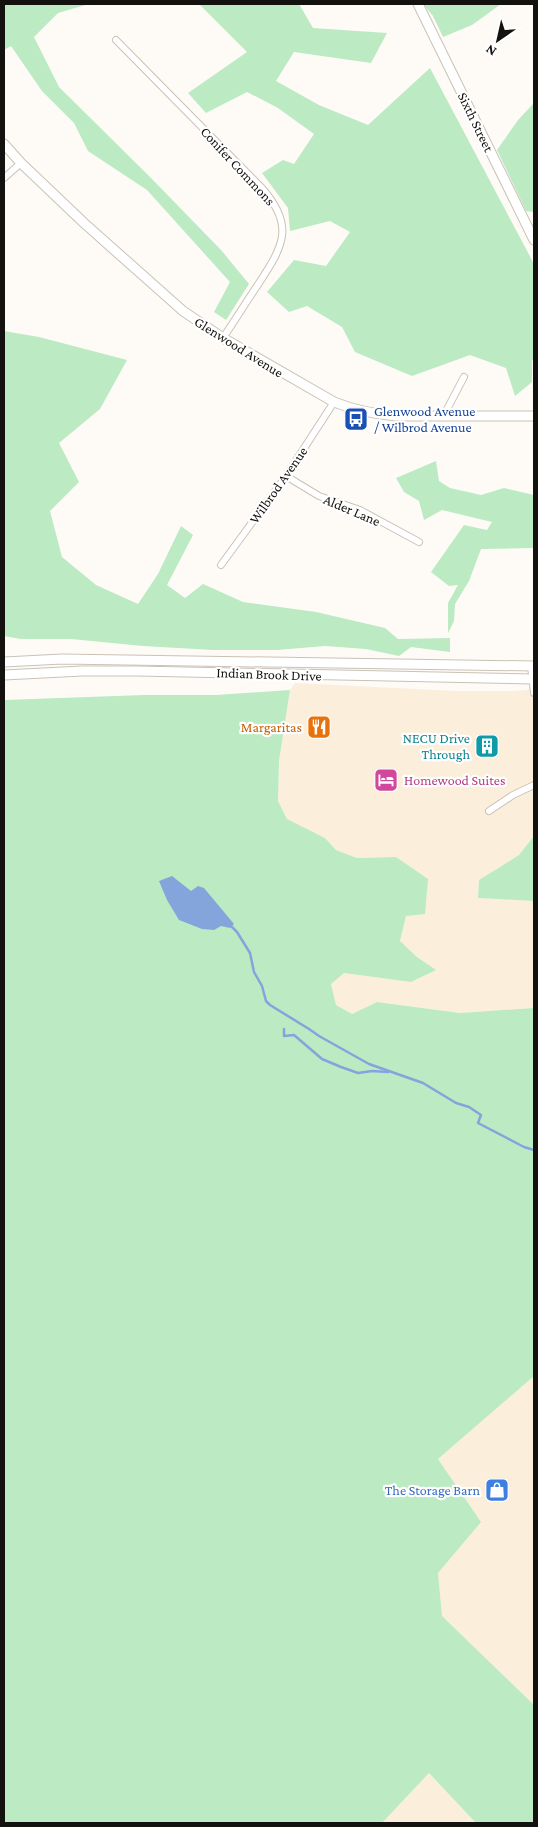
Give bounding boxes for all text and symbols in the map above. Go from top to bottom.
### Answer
north arrow [473,15,523,65]
text: N [482,41,499,60]
street label: Sixth Street [455,90,497,155]
street label: Conifer Commons [197,123,279,209]
street label: Glenwood Avenue [192,313,286,381]
place label: Glenwood Avenue / Wilbrod Avenue [374,403,475,435]
bus stop icon: Glenwood Avenue / Wilbrod Avenue [343,406,369,432]
street label: Wilbrod Avenue [246,444,310,526]
street label: Alder Lane [321,491,383,529]
street label: Indian Brook Drive [216,664,322,684]
restaurant icon: Margaritas [306,714,332,740]
place label: Margaritas [241,719,302,735]
place label: NECU Drive Through [403,730,470,762]
building icon: NECU Drive Through [474,733,500,759]
hotel icon: Homewood Suites [373,767,399,793]
place label: Homewood Suites [404,772,505,788]
shop icon: The Storage Barn [484,1477,510,1503]
place label: The Storage Barn [385,1482,480,1498]

